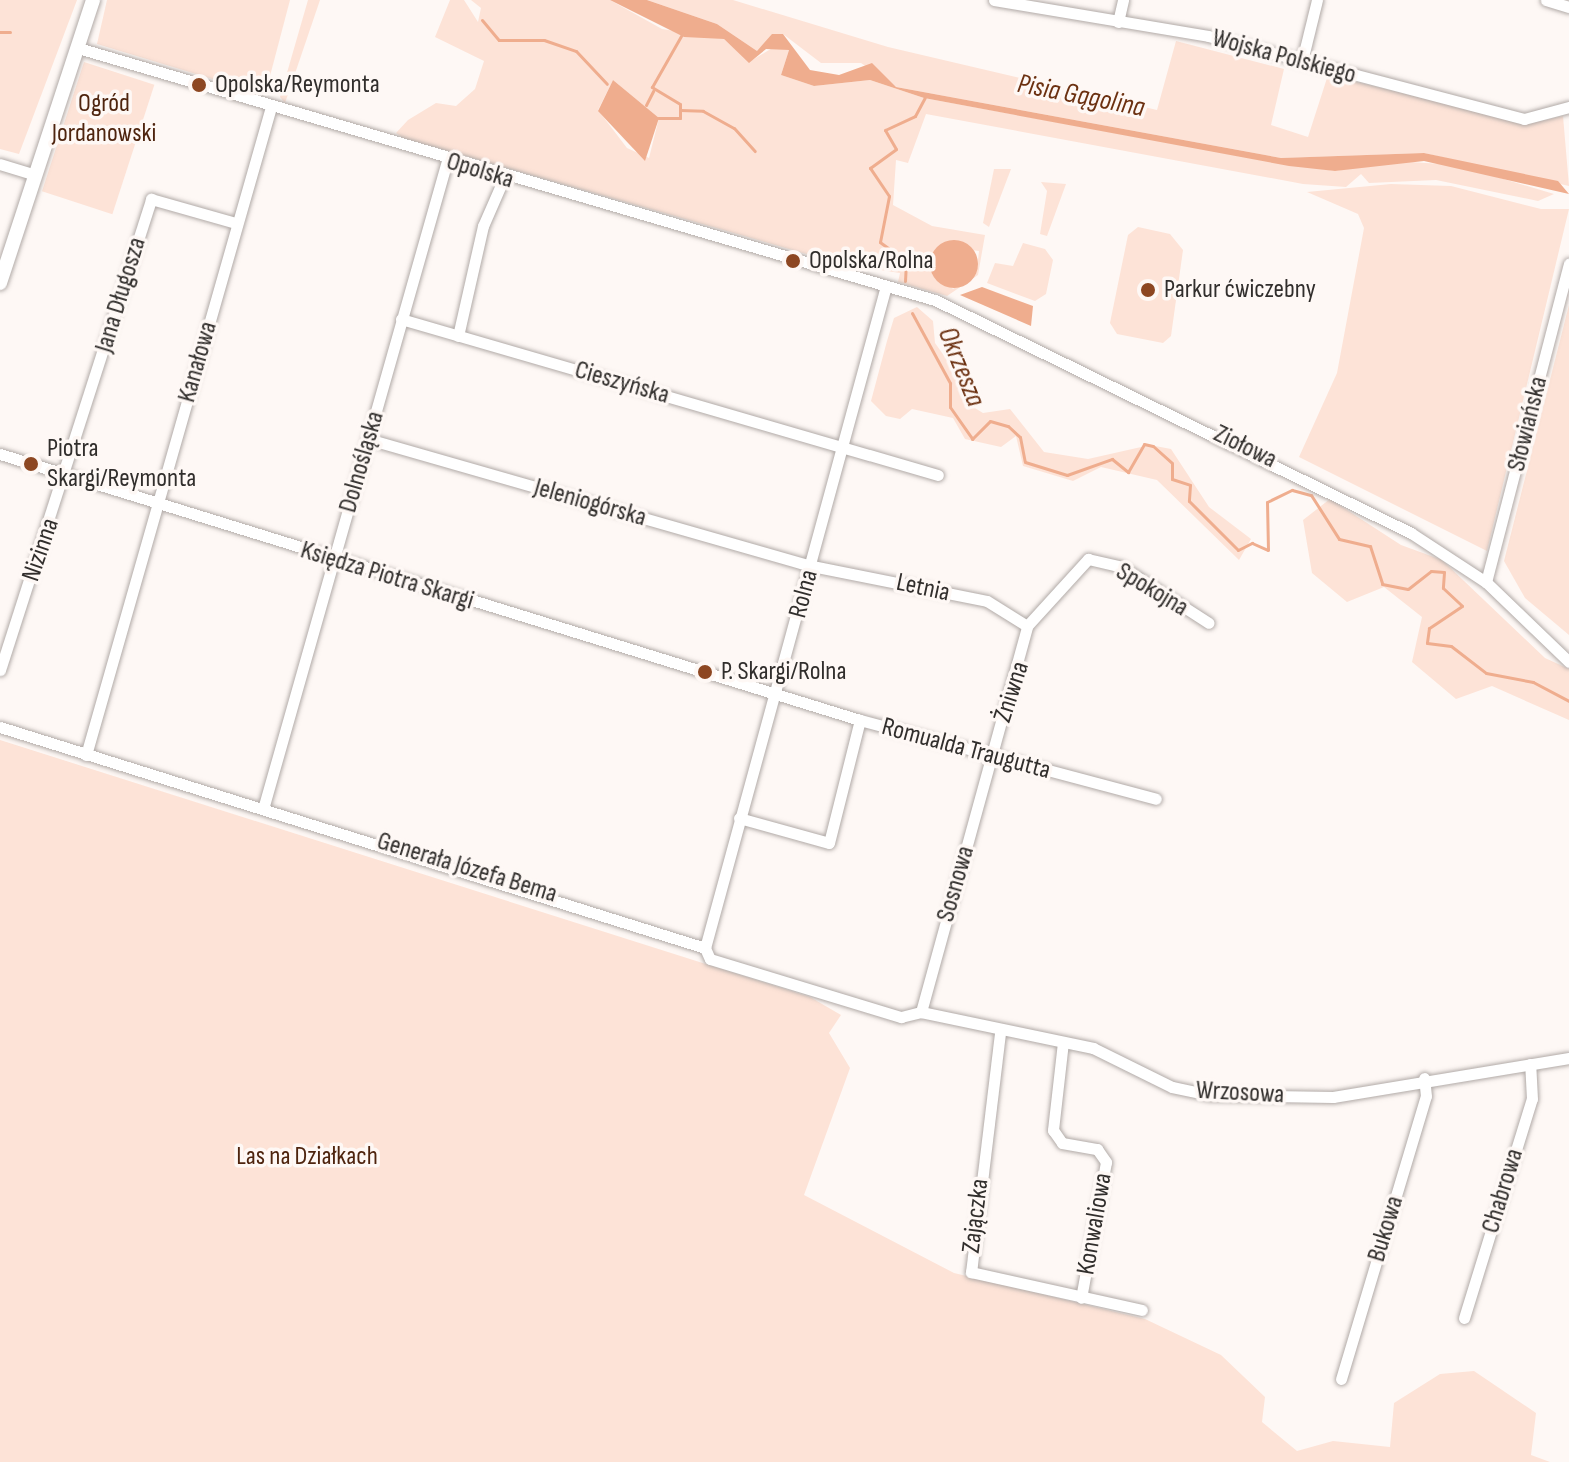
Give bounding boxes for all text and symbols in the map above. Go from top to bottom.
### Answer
street label: Wojska Polskiego [1209,23,1359,91]
water label: Pisia Gągolina [1014,67,1148,125]
place label: Opolska/Reymonta [215,69,380,101]
marker: Opolska/Reymonta [190,76,208,94]
park label: Ogród Jordanowski [52,88,156,150]
street label: Opolska [443,146,517,196]
street label: Jana Długosza [89,234,153,356]
place label: Opolska/Rolna [809,245,934,277]
marker: Opolska/Rolna [784,252,802,270]
place label: Parkur ćwiczebny [1164,274,1316,306]
marker: Parkur ćwiczebny [1139,281,1157,299]
street label: Kanałowa [172,318,224,406]
water label: Okrzesza [930,322,992,412]
street label: Cieszyńska [571,355,673,411]
street label: Słowiańska [1501,373,1555,475]
street label: Dolnośląska [333,408,391,516]
street label: Ziołowa [1208,418,1282,476]
place label: Piotra Skargi/Reymonta [47,433,196,494]
marker: Piotra Skargi/Reymonta [22,455,40,473]
street label: Jeleniogórska [530,472,650,534]
street label: Nizinna [16,514,66,586]
street label: Księdza Piotra Skargi [297,535,477,617]
street label: Spokojna [1110,556,1194,624]
street label: Rolna [783,567,825,621]
street label: Letnia [894,567,952,609]
place label: P. Skargi/Rolna [721,656,846,688]
street label: Żniwna [988,658,1036,726]
marker: P. Skargi/Rolna [696,663,714,681]
street label: Romualda Traugutta [878,711,1054,787]
street label: Generała Józefa Bema [373,826,561,910]
street label: Sosnowa [930,843,982,925]
street label: Wrzosowa [1195,1075,1285,1111]
park label: Las na Działkach [236,1141,378,1173]
street label: Chabrowa [1475,1145,1531,1237]
street label: Konwaliowa [1071,1171,1119,1277]
street label: Zajączka [956,1177,996,1255]
street label: Bukowa [1361,1192,1411,1266]

